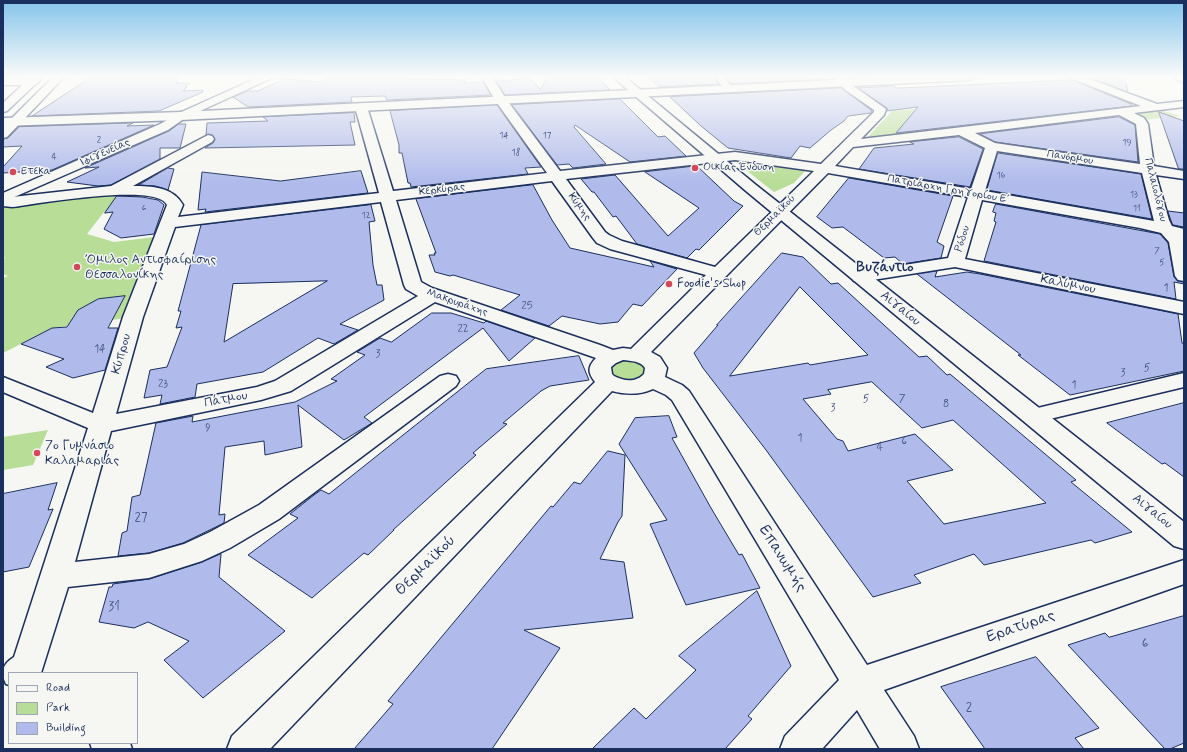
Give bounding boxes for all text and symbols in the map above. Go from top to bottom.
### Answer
house number: 14 [499,131,509,141]
house number: 17 [543,131,551,141]
house number: 2 [97,135,101,145]
street label: Ιφιγενείας [78,136,132,170]
house number: 19 [1122,138,1132,148]
house number: 18 [512,148,520,158]
street label: Πανόρμου [1046,148,1094,168]
house number: 4 [51,153,57,163]
street label: Παλαιολόγου [1141,157,1169,223]
place label: Οικίας Ένδυση [703,161,774,175]
marker: Οικίας Ένδυση [690,163,700,173]
place label: Ετεκα [21,165,51,179]
marker: Ετεκα [8,167,18,177]
house number: 16 [997,171,1005,181]
street label: Πατριάρχη Γρηγορίου Ε΄ [886,172,1014,208]
street label: Κερκύρας [418,181,466,199]
street label: Κύμης [564,190,594,224]
house number: 13 [1130,190,1138,200]
street label: Θερμαϊκού [751,192,799,240]
house number: 6 [142,204,146,214]
house number: 11 [1133,204,1141,214]
house number: 12 [362,211,370,221]
street label: Ρόδου [953,224,973,254]
house number: 7 [1154,246,1160,256]
place label: Όμιλος Αντισφαίρισης Θεσσαλονίκης [85,252,216,283]
house number: 5 [1159,258,1165,268]
district label: Βυζάντιο [857,260,913,276]
marker: Όμιλος Αντισφαίρισης Θεσσαλονίκης [72,262,82,272]
street label: Καλύμνου [1039,272,1097,298]
place label: Foodie's Shop [677,276,746,292]
marker: Foodie's Shop [664,279,674,289]
house number: 1 [1164,282,1168,296]
street label: Μακρυράχης [425,286,489,320]
street label: Αιγαίου [877,288,923,330]
house number: 25 [521,300,533,314]
house number: 22 [457,323,469,337]
street label: Κύπρου [109,332,135,376]
house number: 14 [94,343,106,357]
house number: 3 [376,348,380,362]
house number: 5 [1144,362,1150,376]
house number: 3 [1121,367,1125,381]
house number: 23 [158,378,168,392]
house number: 1 [1072,379,1076,393]
street label: Πάτμου [203,388,249,412]
house number: 5 [863,393,869,407]
house number: 7 [899,393,905,407]
house number: 8 [943,398,949,412]
house number: 3 [831,402,835,416]
house number: 9 [205,422,211,436]
house number: 1 [798,432,802,446]
house number: 6 [901,435,907,449]
place label: 7ο Γυμνάσιο Καλαμαριάς [45,438,119,469]
house number: 4 [877,441,883,455]
marker: 7ο Γυμνάσιο Καλαμαριάς [32,448,42,458]
street label: Αιγαίου [1129,491,1175,533]
house number: 27 [135,510,147,526]
street label: Επανωμής [754,522,810,596]
street label: Θερμαϊκού [392,532,460,600]
house number: 31 [108,599,120,615]
street label: Ερατύρας [984,606,1058,648]
house number: 6 [1142,636,1148,652]
legend [8,672,138,744]
text: Road [46,680,70,696]
text: Park [46,700,70,716]
house number: 2 [966,700,972,716]
text: Building [46,720,86,736]

